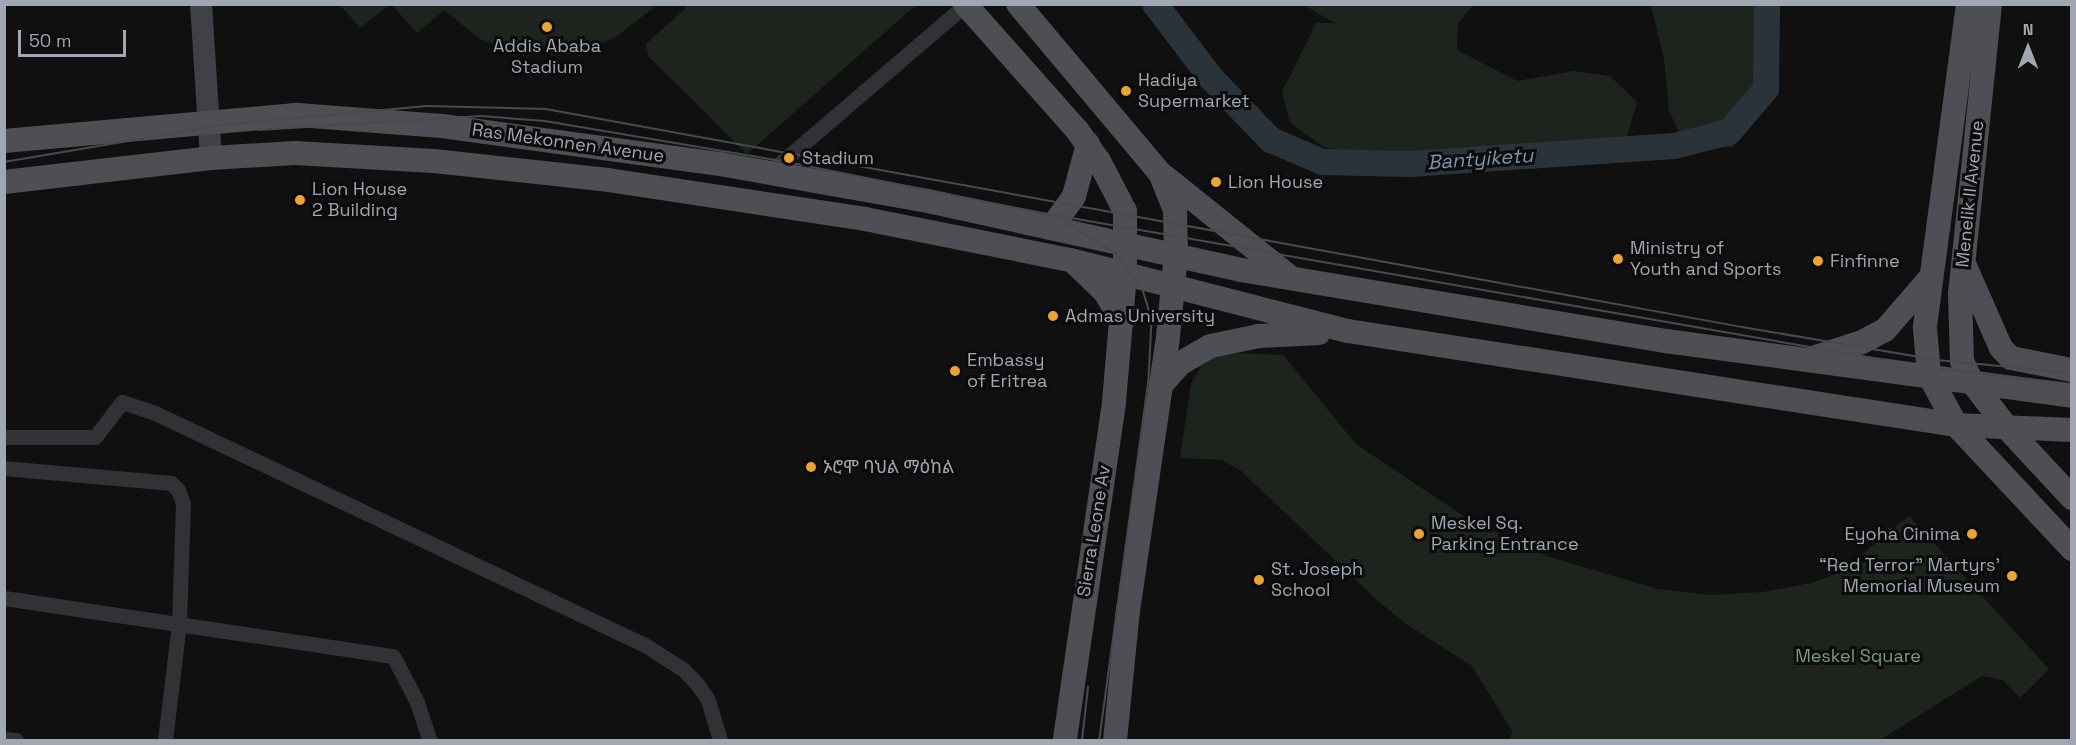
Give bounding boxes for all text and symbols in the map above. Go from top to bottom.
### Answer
scale bar [21,18,129,56]
north arrow [1998,18,2058,78]
text: N [2023,19,2033,40]
marker: Addis Ababa Stadium [540,20,554,34]
text: 50 m [29,29,71,52]
place label: Addis Ababa Stadium [493,36,601,78]
place label: Hadiya Supermarket [1138,70,1249,112]
marker: Hadiya Supermarket [1119,84,1133,98]
street label: Ras Mekonnen Avenue [470,119,666,167]
street label: Menelik II Avenue [1952,119,1988,269]
water label: Bantyiketu [1426,143,1534,175]
place label: Stadium [802,147,874,169]
marker: Stadium [780,149,798,167]
place label: Lion House [1228,171,1323,193]
marker: Lion House [1209,175,1223,189]
place label: Lion House 2 Building [312,179,407,222]
marker: Lion House 2 Building [293,193,307,207]
place label: Ministry of Youth and Sports [1630,238,1781,280]
place label: Finfinne [1830,250,1900,272]
marker: Ministry of Youth and Sports [1611,252,1625,266]
marker: Finfinne [1811,254,1825,268]
place label: Admas University [1065,305,1215,327]
marker: Admas University [1046,309,1060,323]
place label: Embassy of Eritrea [967,350,1047,392]
marker: Embassy of Eritrea [948,364,962,378]
place label: ኦሮሞ ባህል ማዕከል [823,456,954,478]
marker: ኦሮሞ ባህል ማዕከል [804,460,818,474]
street label: Sierra Leone Av [1073,464,1115,598]
place label: Meskel Sq. Parking Entrance [1431,513,1579,556]
place label: Eyoha Cinima [1844,523,1960,545]
marker: Meskel Sq. Parking Entrance [1412,527,1426,541]
marker: Eyoha Cinima [1965,527,1979,541]
place label: “Red Terror” Martyrs’ Memorial Museum [1819,555,2000,598]
place label: St. Joseph School [1271,559,1364,602]
marker: “Red Terror” Martyrs’ Memorial Museum [2005,569,2019,583]
marker: St. Joseph School [1252,573,1266,587]
park label: Meskel Square [1795,645,1921,667]

